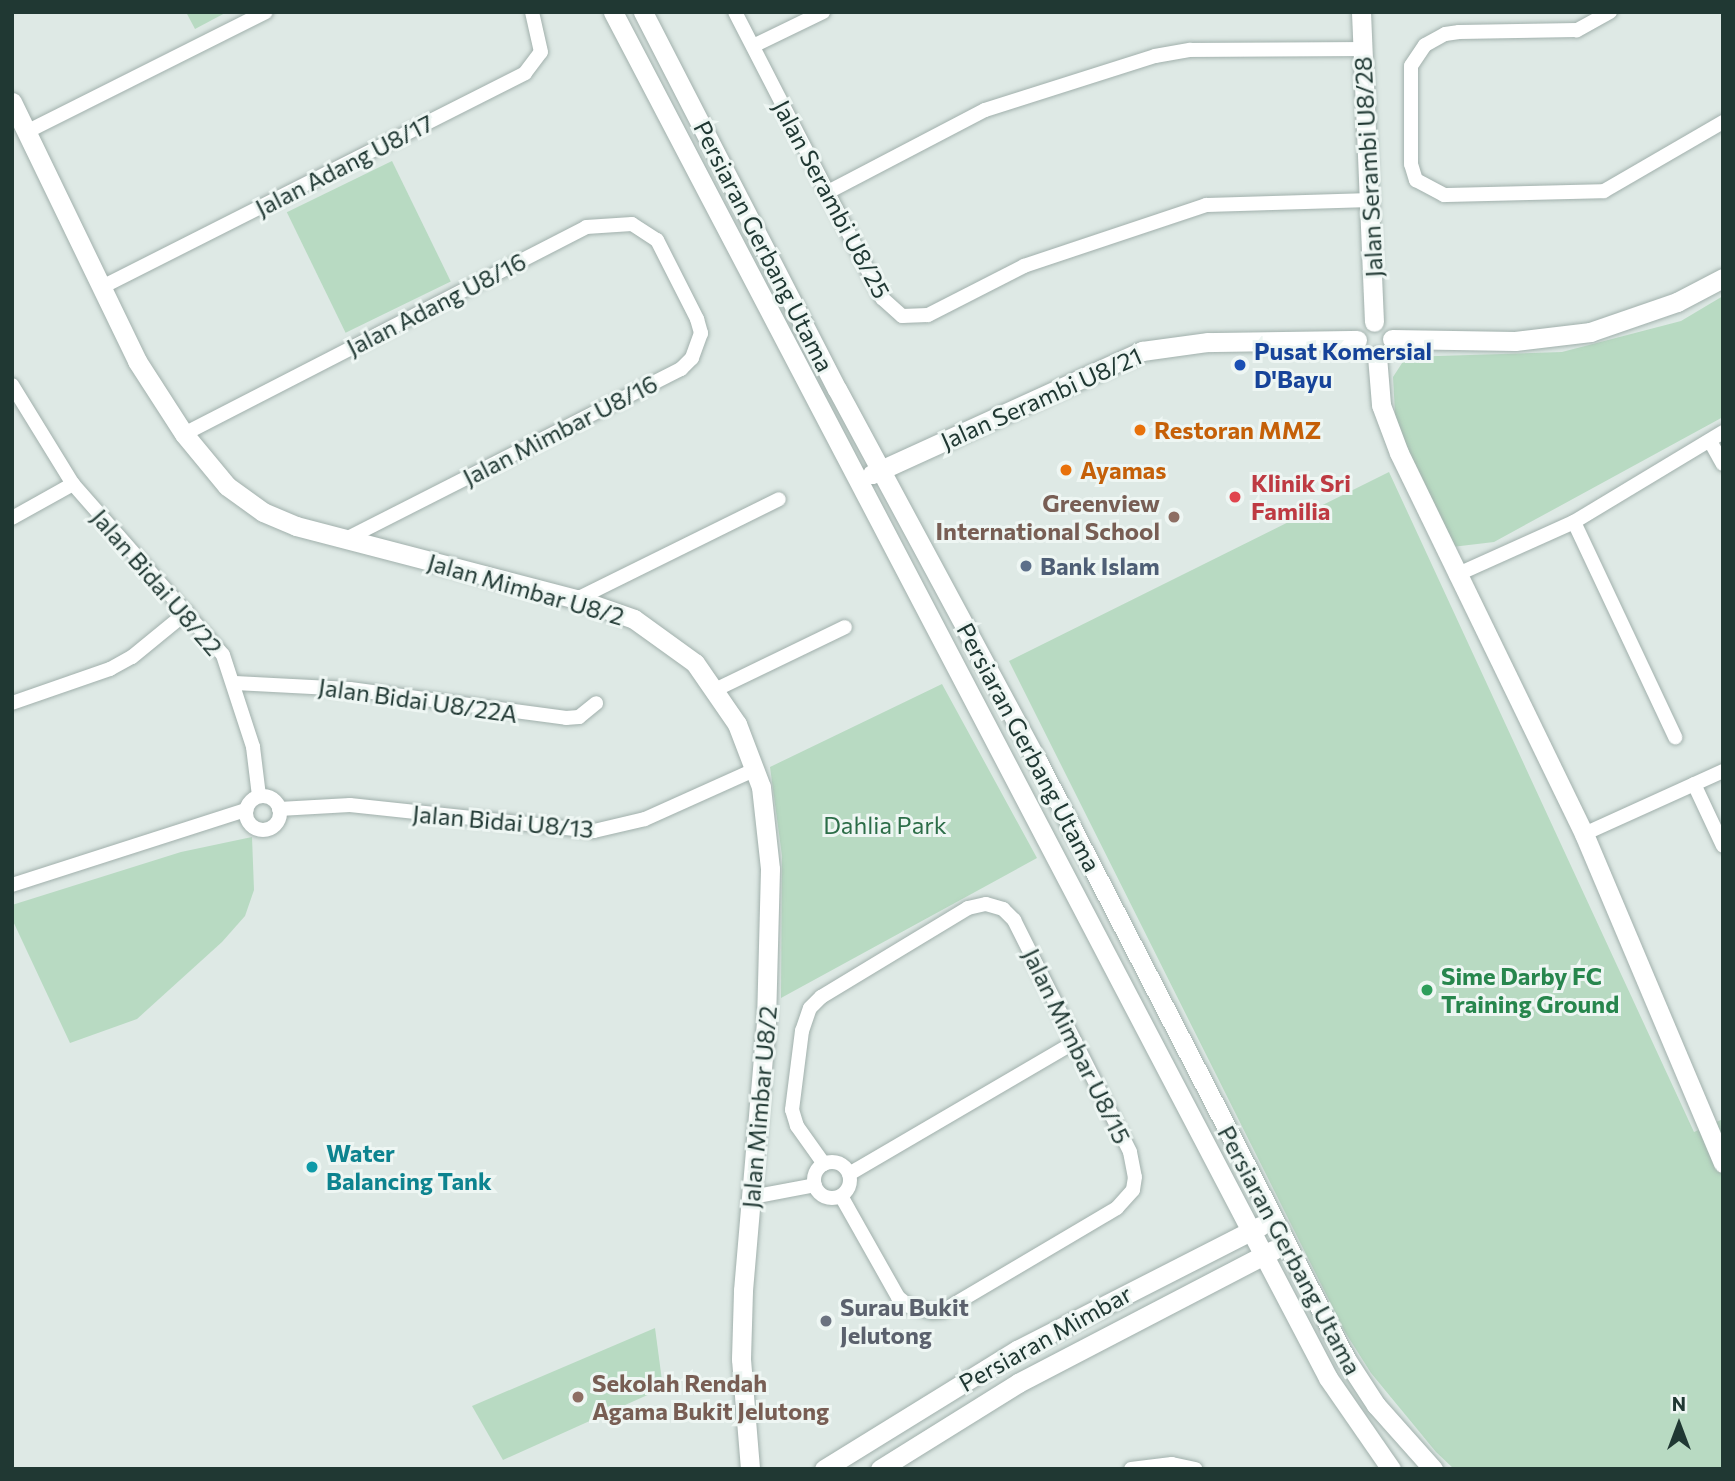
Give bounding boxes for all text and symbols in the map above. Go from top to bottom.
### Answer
street label: Jalan Serambi U8/28 [1348,56,1388,278]
street label: Jalan Serambi U8/25 [768,95,896,303]
street label: Jalan Adang U8/17 [250,108,438,222]
street label: Persiaran Gerbang Utama [688,116,840,376]
street label: Jalan Adang U8/16 [342,246,530,362]
place label: Pusat Komersial D'Bayu [1254,337,1432,393]
street label: Jalan Serambi U8/21 [936,341,1146,455]
marker: Pusat Komersial D'Bayu [1232,357,1248,373]
street label: Jalan Mimbar U8/16 [458,368,662,492]
place label: Restoran MMZ [1154,416,1321,444]
marker: Restoran MMZ [1132,422,1148,438]
place label: Ayamas [1080,456,1166,484]
marker: Ayamas [1058,462,1074,478]
place label: Klinik Sri Familia [1251,469,1351,525]
marker: Klinik Sri Familia [1225,487,1245,507]
place label: Greenview International School [935,489,1160,545]
street label: Jalan Bidai U8/22 [86,503,228,661]
marker: Greenview International School [1166,509,1182,525]
street label: Jalan Mimbar U8/2 [424,547,628,631]
place label: Bank Islam [1040,552,1160,580]
marker: Bank Islam [1018,558,1034,574]
street label: Persiaran Gerbang Utama [951,618,1107,876]
street label: Jalan Bidai U8/22A [317,672,519,728]
street label: Jalan Bidai U8/13 [411,799,595,843]
park label: Dahlia Park [823,811,947,839]
street label: Jalan Mimbar U8/15 [1017,944,1137,1148]
place label: Sime Darby FC Training Ground [1441,962,1619,1018]
marker: Sime Darby FC Training Ground [1419,982,1435,998]
street label: Jalan Mimbar U8/2 [736,1005,782,1209]
street label: Persiaran Gerbang Utama [1212,1121,1368,1379]
place label: Water Balancing Tank [326,1139,492,1195]
marker: Water Balancing Tank [304,1159,320,1175]
street label: Persiaran Mimbar [954,1279,1136,1397]
place label: Surau Bukit Jelutong [840,1293,969,1349]
marker: Surau Bukit Jelutong [818,1313,834,1329]
place label: Sekolah Rendah Agama Bukit Jelutong [592,1369,829,1425]
marker: Sekolah Rendah Agama Bukit Jelutong [570,1389,586,1405]
north arrow [1644,1390,1714,1460]
text: N [1672,1392,1686,1415]

